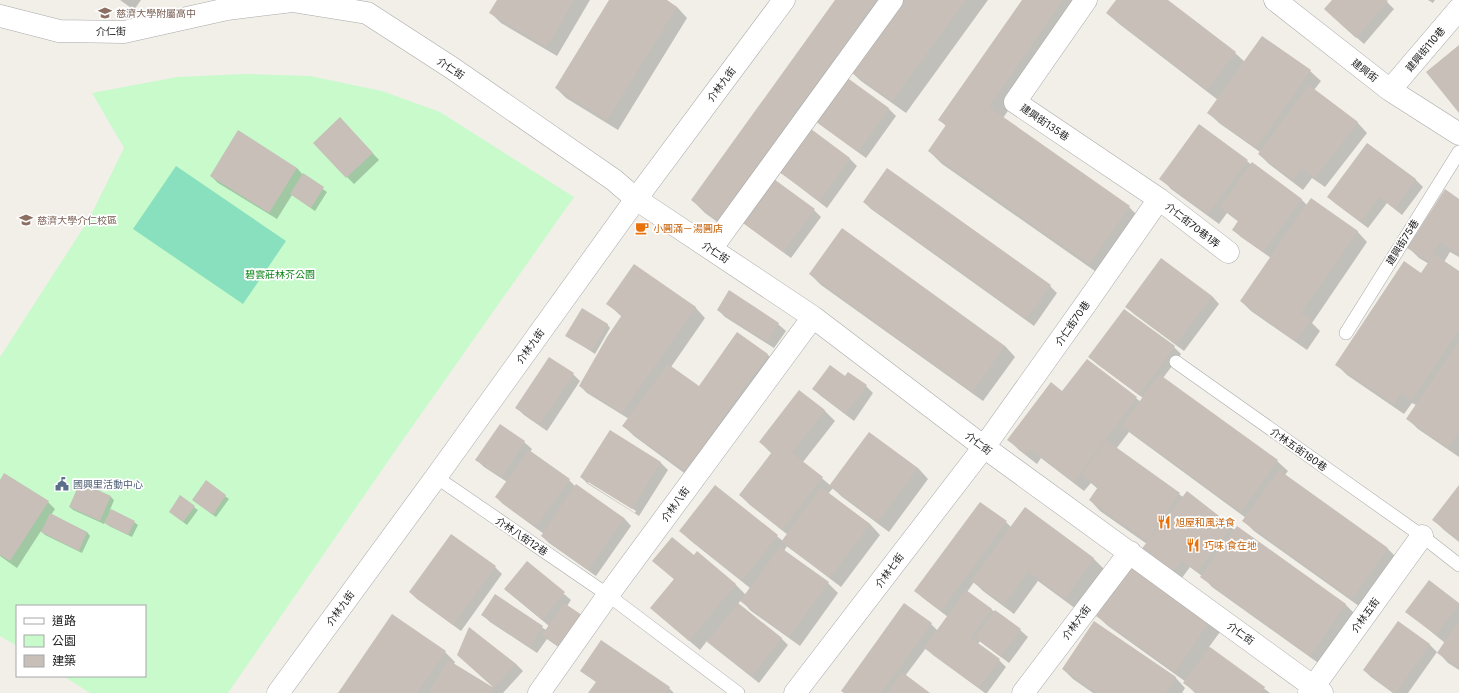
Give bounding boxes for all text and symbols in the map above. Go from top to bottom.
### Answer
school or university icon: 慈濟大學附屬高中 [97,5,113,21]
place label: 慈濟大學附屬高中 [116,7,196,19]
street label: 建興街110巷 [1403,24,1447,74]
street label: 介仁街 [96,25,126,37]
street label: 介仁街 [435,55,467,81]
street label: 建興街 [1349,56,1381,84]
street label: 介林九街 [704,64,738,104]
street label: 建興街135巷 [1018,101,1072,143]
street label: 介仁街70巷1弄 [1163,200,1223,250]
school or university icon: 慈濟大學介仁校區 [18,212,34,228]
place label: 慈濟大學介仁校區 [37,214,117,226]
street label: 建興街75巷 [1383,217,1421,267]
cafe icon: 小圓滿－湯圓店 [634,220,650,236]
place label: 小圓滿－湯圓店 [653,222,723,234]
street label: 介仁街 [700,239,732,265]
park label: 碧雲莊林芥公園 [245,268,315,280]
street label: 介仁街70巷 [1052,298,1092,348]
street label: 介林九街 [513,326,547,366]
street label: 介林五街180巷 [1268,425,1330,473]
street label: 介仁街 [963,429,995,457]
public building icon: 國興里活動中心 [54,476,70,492]
place label: 國興里活動中心 [73,478,143,490]
street label: 介林八街 [658,484,692,524]
street label: 介林八街12巷 [494,514,550,558]
restaurant icon: 旭屋和風洋食 [1156,514,1172,530]
place label: 旭屋和風洋食 [1175,516,1235,528]
restaurant icon: 巧味 食在地 [1185,537,1201,553]
place label: 巧味 食在地 [1204,539,1257,551]
street label: 介林七街 [872,550,906,590]
street label: 介林九街 [323,588,357,628]
street label: 介林五街 [1348,595,1382,635]
street label: 介林六街 [1059,602,1093,642]
legend [16,605,146,677]
text: 道路 [52,613,76,628]
street label: 介仁街 [1225,619,1257,647]
text: 公園 [52,633,76,648]
text: 建築 [52,653,76,668]

